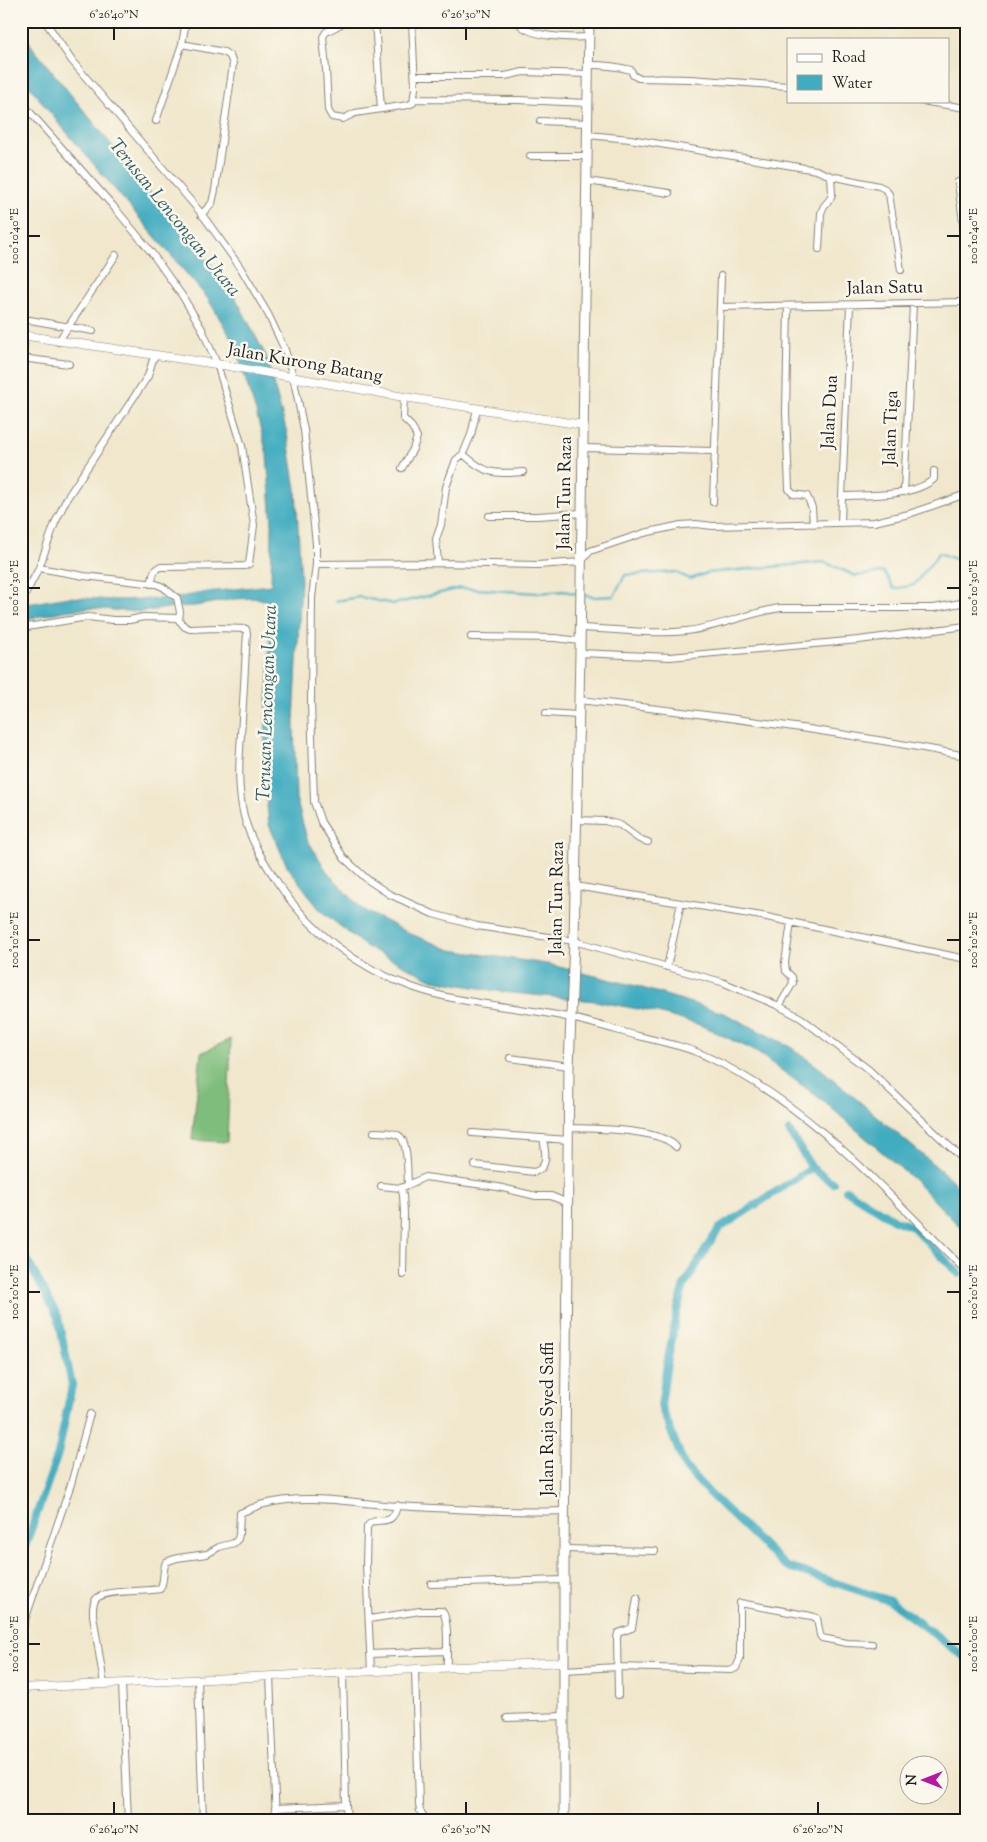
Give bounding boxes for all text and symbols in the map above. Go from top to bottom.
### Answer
text: 6°26'40"N [89,6,139,24]
text: 6°26'30"N [441,6,491,24]
legend [787,38,950,102]
text: Road [832,48,866,69]
text: Water [832,74,873,95]
water label: Terusan Lencongan Utara [102,133,247,303]
text: 100°10'40"E [6,207,24,264]
text: 100°10'40"E [965,207,983,264]
street label: Jalan Satu [845,275,924,303]
street label: Jalan Kurong Batang [224,337,385,390]
street label: Jalan Dua [816,374,846,451]
street label: Jalan Tiga [878,390,906,467]
street label: Jalan Tun Raza [552,436,580,551]
text: 100°10'30"E [6,559,24,616]
text: 100°10'30"E [965,559,983,616]
water label: Terusan Lencongan Utara [251,604,285,802]
street label: Jalan Tun Raza [544,841,572,956]
text: 100°10'20"E [6,911,24,968]
text: 100°10'20"E [965,911,983,968]
text: 100°10'10"E [6,1264,24,1320]
text: 100°10'10"E [965,1264,983,1320]
street label: Jalan Raja Syed Saffi [536,1341,562,1497]
text: 100°10'00"E [6,1615,24,1672]
text: 100°10'00"E [965,1615,983,1672]
north arrow [900,1754,950,1804]
text: N [903,1774,923,1786]
text: 6°26'40"N [89,1821,139,1839]
text: 6°26'30"N [441,1821,491,1839]
text: 6°26'20"N [793,1821,843,1839]

